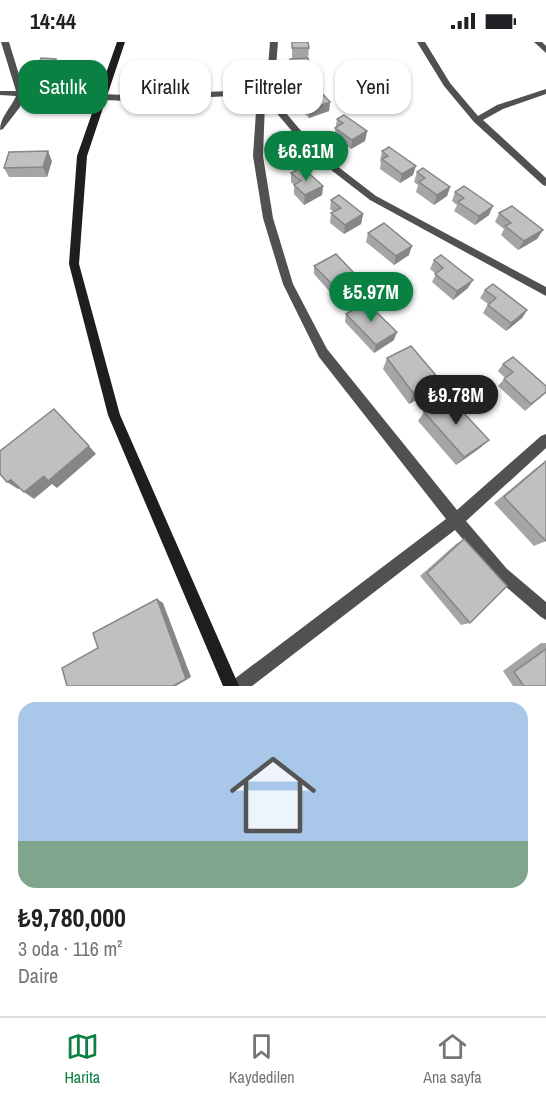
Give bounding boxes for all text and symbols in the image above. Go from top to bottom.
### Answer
text: 14:44 [30,6,76,36]
chip: Satılık [18,60,108,114]
chip: Kiralık [120,60,211,114]
chip: Filtreler [223,60,323,114]
chip: Yeni [335,60,411,114]
pin: ₺6.61M [257,131,355,182]
text: ₺6.61M [278,137,334,164]
pin: ₺5.97M [322,272,420,323]
text: ₺5.97M [343,278,399,305]
pin: ₺9.78M [407,375,505,426]
text: ₺9.78M [428,381,484,408]
icon: home [219,741,327,849]
text: ₺9,780,000 [18,900,126,935]
text: 3 oda · 116 m² [18,935,123,962]
text: Daire [18,962,58,989]
tab: Harita [64,1030,100,1088]
tab: Kaydedilen [229,1030,295,1088]
tab: Ana sayfa [423,1030,482,1088]

